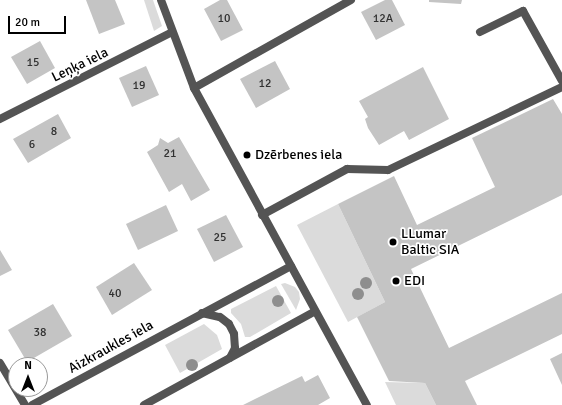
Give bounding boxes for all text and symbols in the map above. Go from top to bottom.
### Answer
scale bar [10,8,68,34]
house number: 10 [218,12,230,26]
house number: 12A [373,12,393,26]
text: 20 m [15,15,40,30]
street label: Leņķa iela [49,44,111,86]
house number: 15 [27,56,39,70]
house number: 12 [259,77,271,91]
house number: 19 [133,79,145,93]
house number: 8 [51,125,57,139]
house number: 6 [29,138,35,152]
house number: 21 [164,147,176,161]
place label: Dzērbenes iela [255,147,342,163]
marker: Dzērbenes iela [242,150,252,160]
place label: LLumar Baltic SIA [401,226,459,258]
house number: 25 [214,231,226,245]
marker: LLumar Baltic SIA [388,237,398,247]
place label: EDI [404,273,425,289]
marker: EDI [391,276,401,286]
house number: 40 [109,287,121,301]
street label: Aizkraukles iela [66,317,156,377]
house number: 38 [34,326,46,340]
north arrow [8,357,48,397]
text: N [24,359,32,372]

